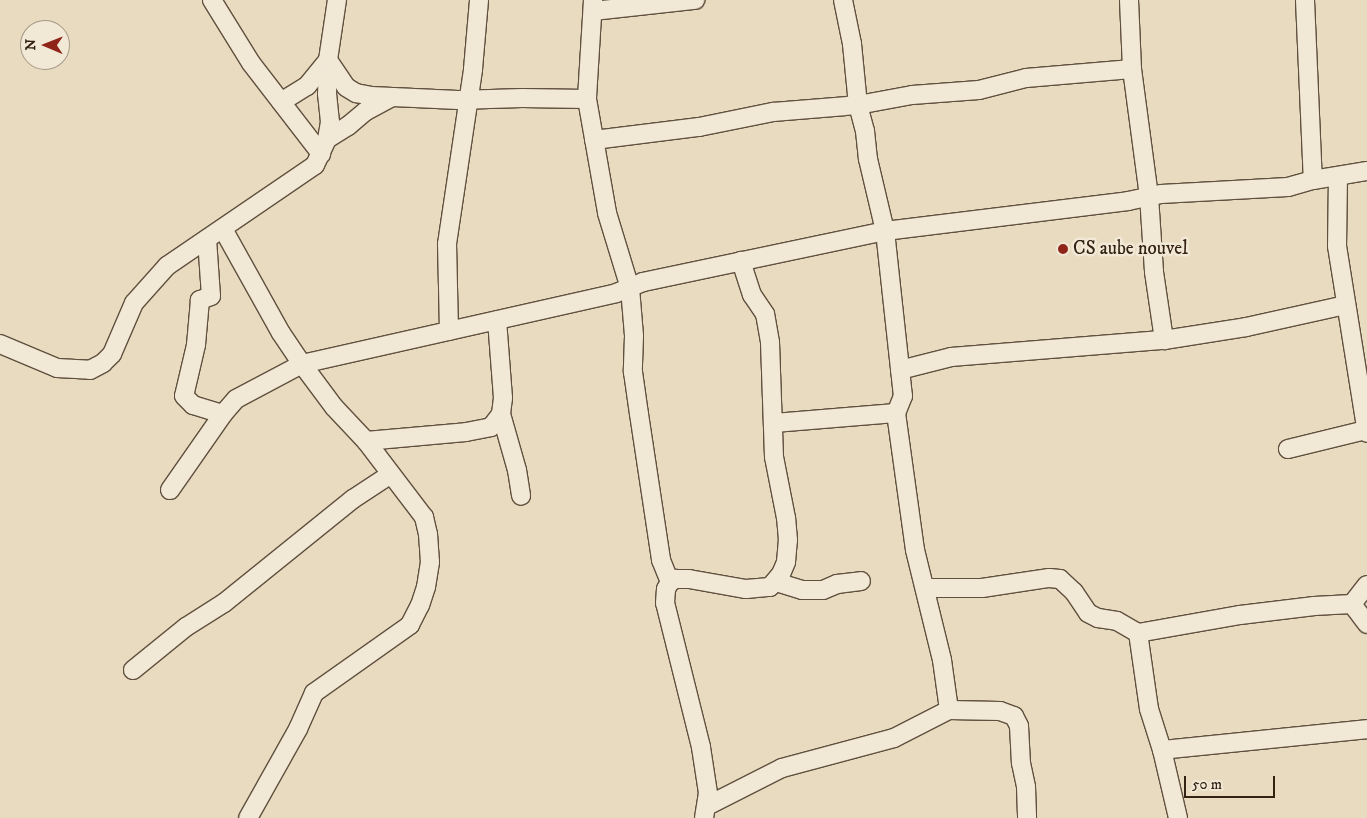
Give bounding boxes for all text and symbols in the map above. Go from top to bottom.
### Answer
north arrow [20,20,70,70]
text: N [22,39,40,51]
place label: CS aube nouvel [1073,238,1188,260]
marker: CS aube nouvel [1057,243,1069,255]
scale bar [1187,766,1278,798]
text: 50 m [1192,775,1222,794]

